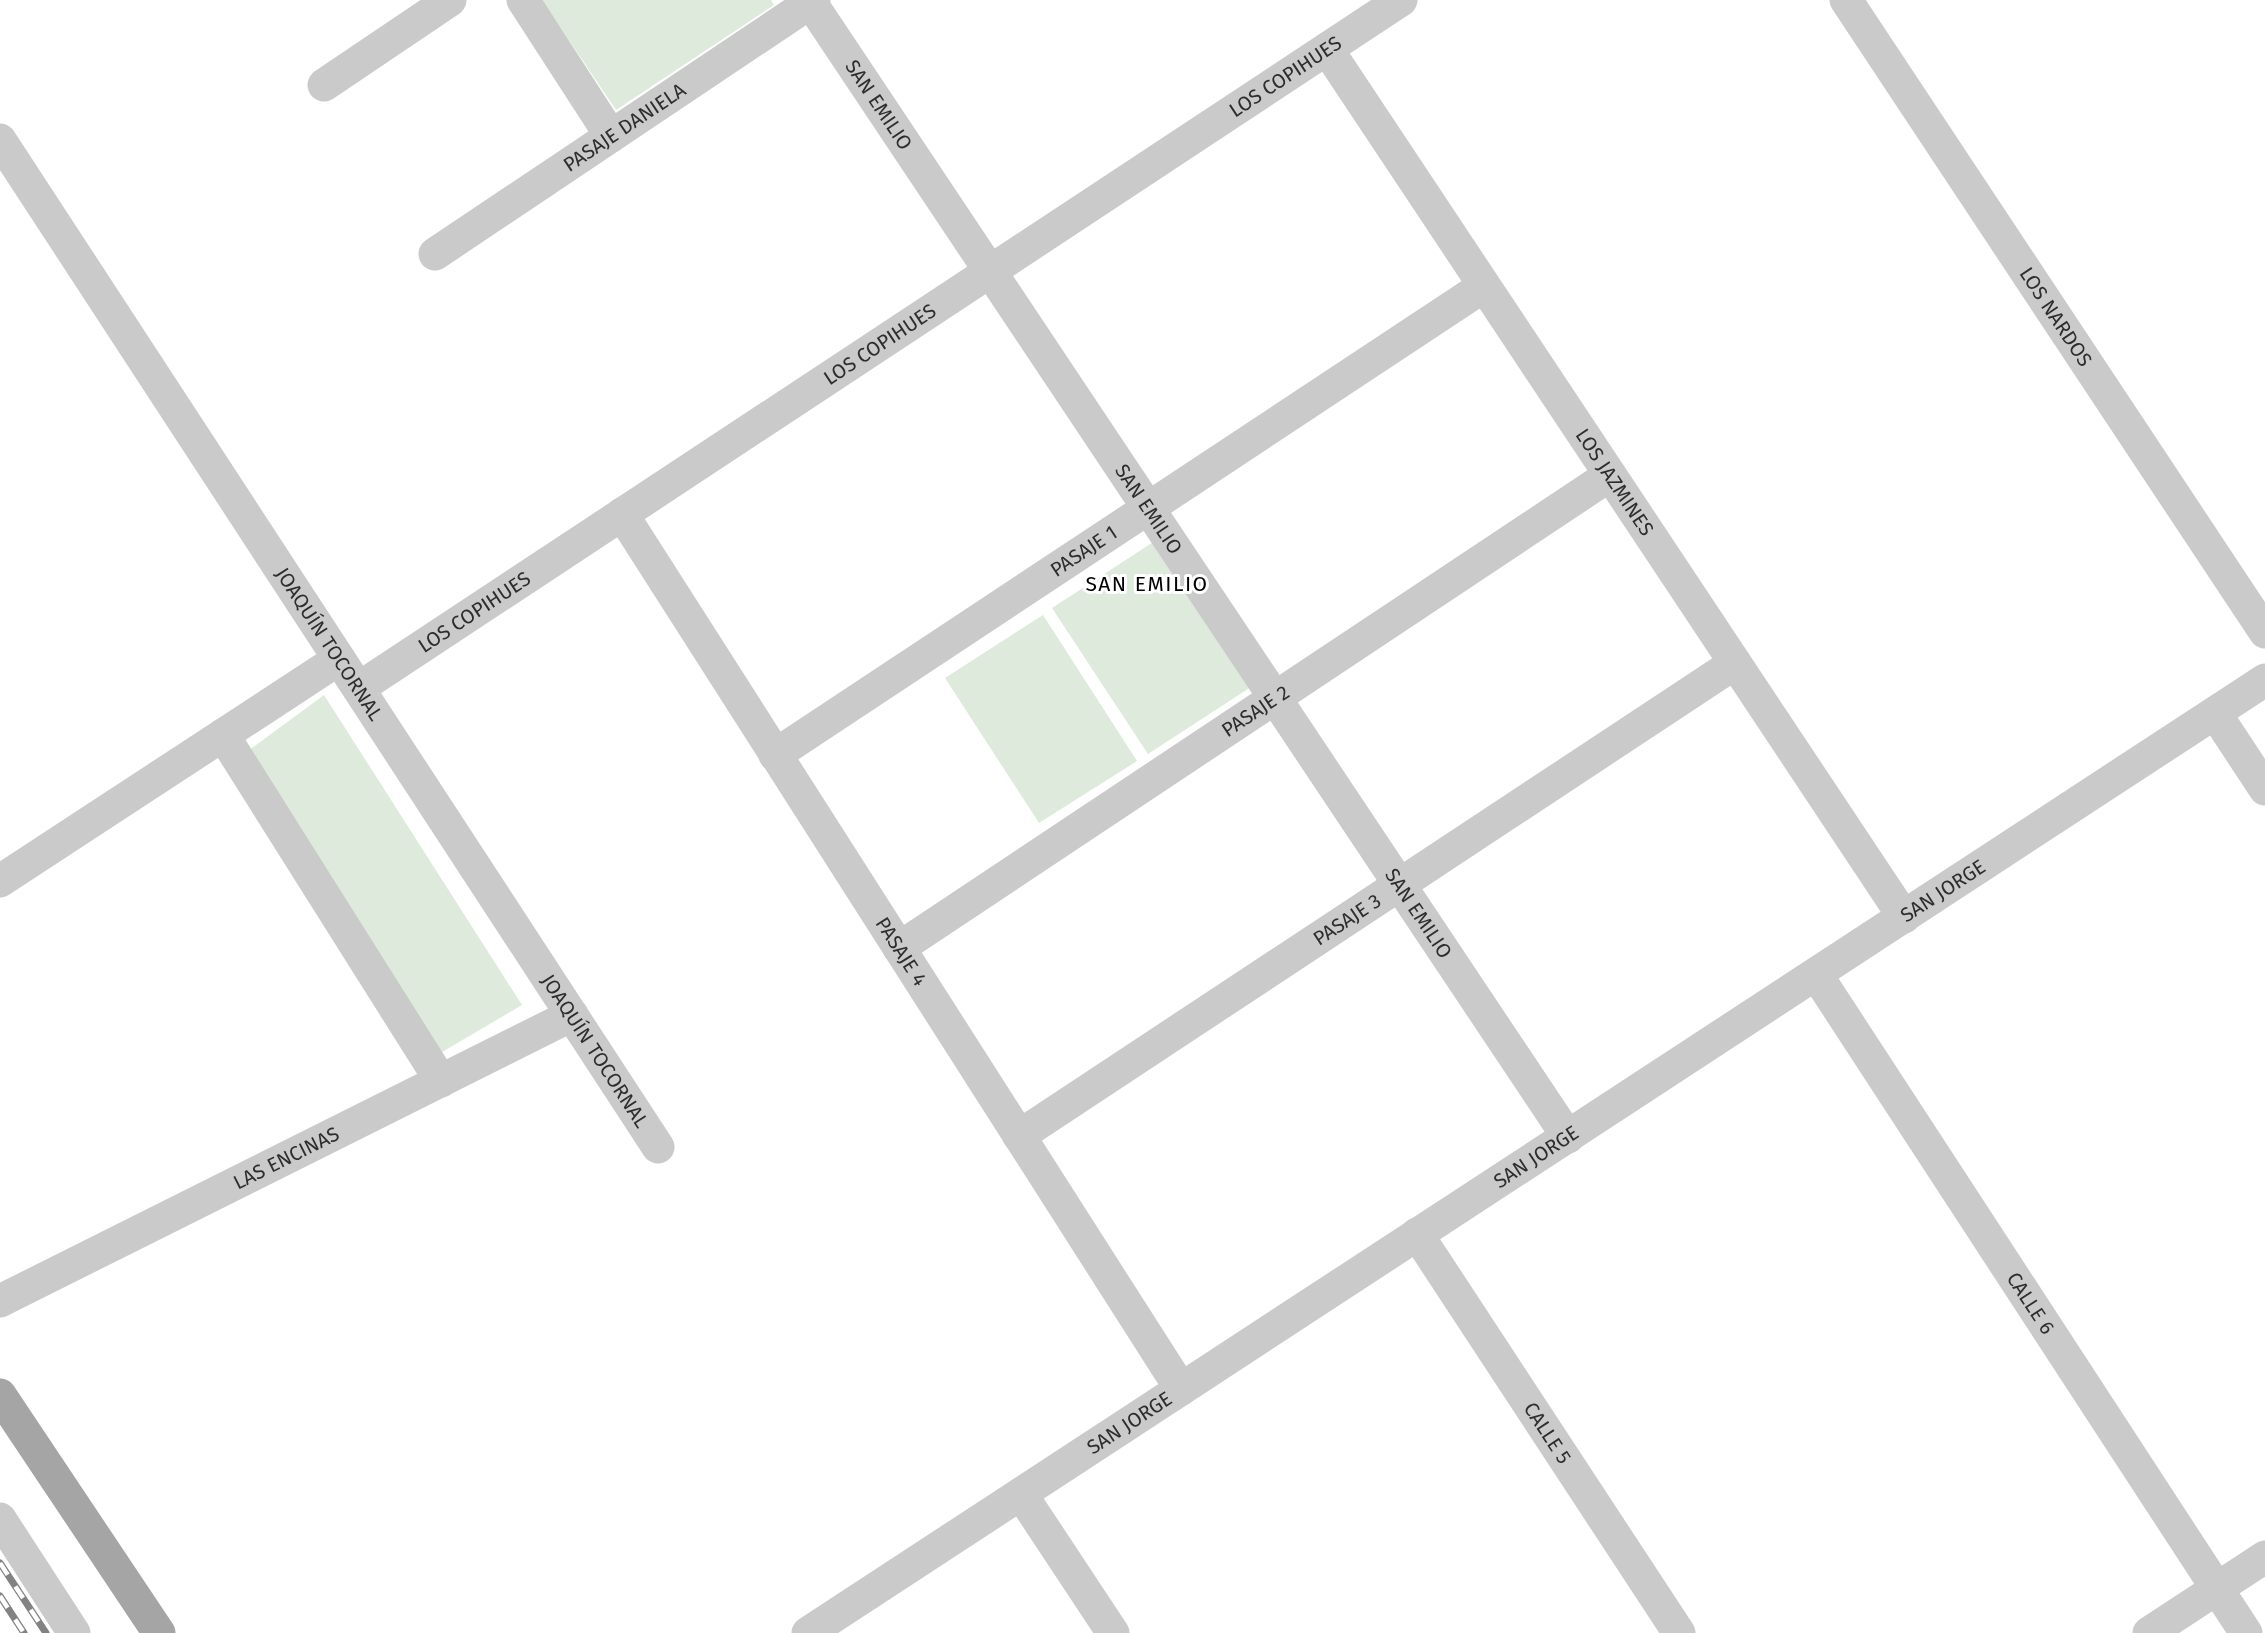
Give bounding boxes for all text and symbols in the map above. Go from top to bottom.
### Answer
street label: LOS COPIHUES [1225,31,1346,122]
street label: SAN EMILIO [840,55,918,154]
street label: PASAJE DANIELA [559,77,691,177]
street label: LOS NARDOS [2014,263,2098,371]
street label: LOS COPIHUES [819,298,940,390]
street label: LOS JAZMINES [1571,424,1659,540]
street label: SAN EMILIO [1110,459,1187,559]
street label: PASAJE 1 [1046,520,1121,582]
street label: JOAQUÍN TOCORNAL [270,563,388,725]
street label: LOS COPIHUES [413,566,535,658]
district label: SAN EMILIO [1085,571,1209,597]
street label: PASAJE 2 [1217,680,1294,742]
street label: SAN JORGE [1896,854,1990,927]
street label: SAN EMILIO [1380,864,1457,963]
street label: PASAJE 3 [1308,888,1385,950]
street label: PASAJE 4 [871,912,932,991]
street label: JOAQUÍN TOCORNAL [536,970,654,1132]
street label: SAN JORGE [1489,1120,1583,1193]
street label: LAS ENCINAS [229,1121,343,1194]
street label: CALLE 6 [2002,1268,2060,1339]
street label: SAN JORGE [1082,1386,1176,1459]
street label: CALLE 5 [1519,1398,1577,1468]

